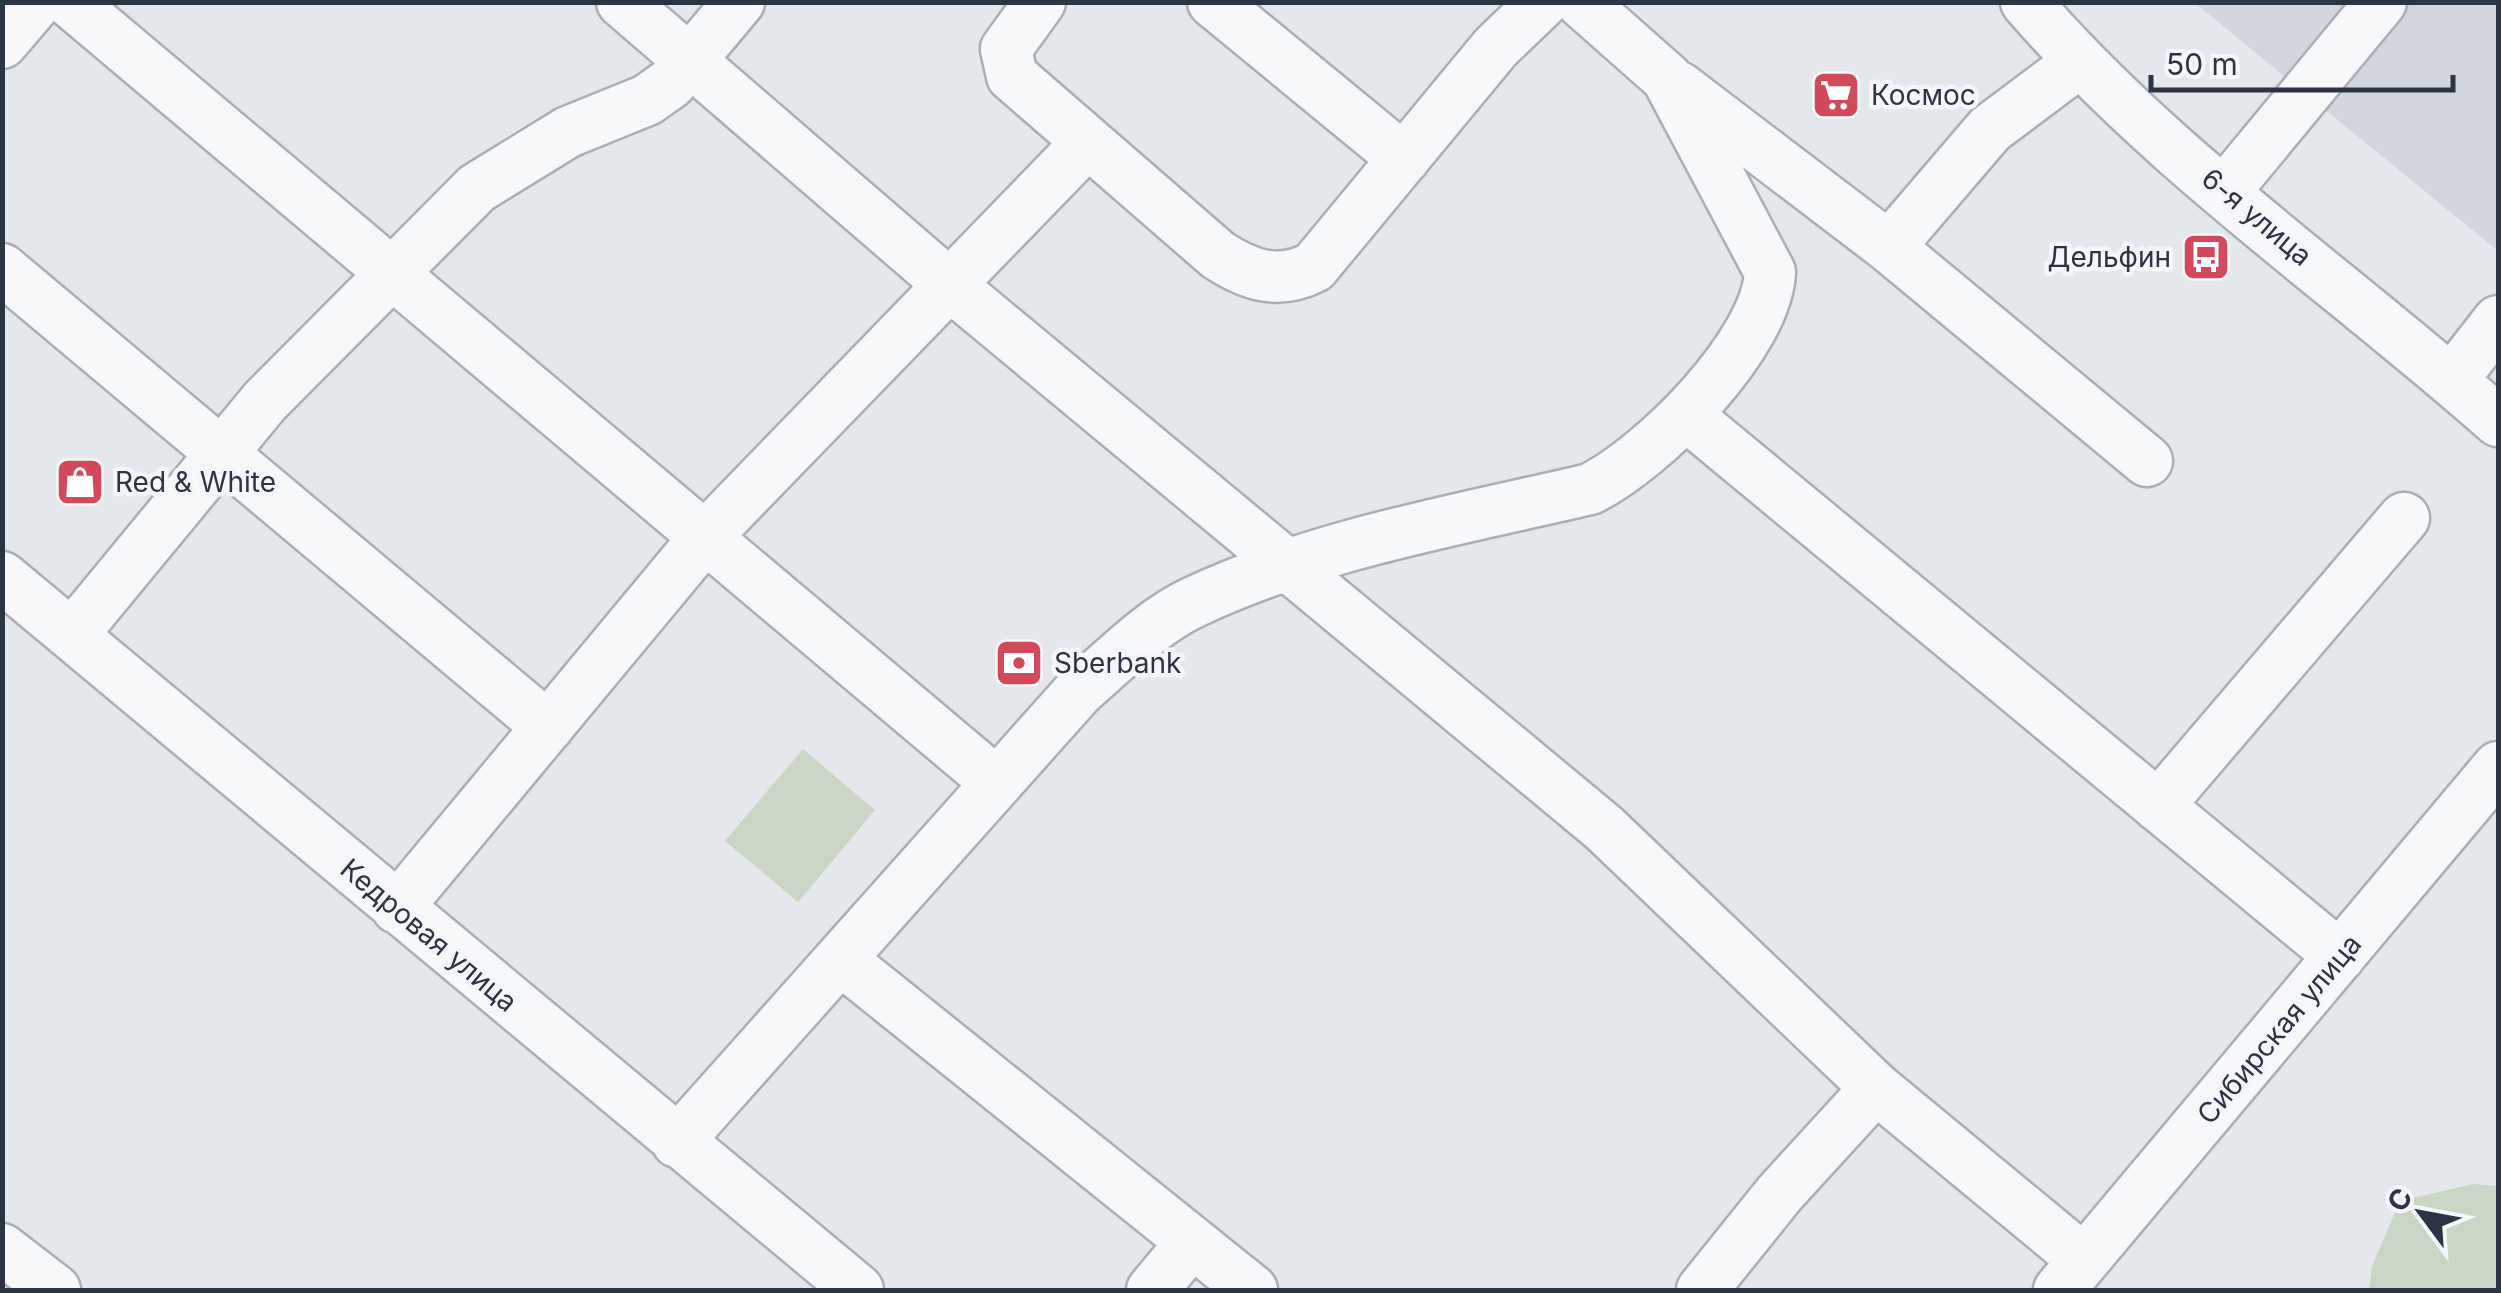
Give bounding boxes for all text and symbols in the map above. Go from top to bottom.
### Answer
scale bar [2151,30,2454,92]
text: 50 m [2166,46,2238,82]
supermarket icon: Космос [1810,69,1862,121]
place label: Космос [1871,78,1976,112]
street label: 6-я улица [2195,161,2319,273]
bus stop icon: Дельфин [2180,231,2232,283]
place label: Дельфин [2048,240,2171,274]
shop icon: Red & White [54,456,106,508]
place label: Red & White [115,465,276,499]
bank icon: Sberbank [993,637,1045,689]
place label: Sberbank [1054,646,1181,680]
street label: Кедровая улица [334,851,524,1019]
street label: Сибирская улица [2190,927,2368,1131]
north arrow [2371,1163,2471,1263]
text: С [2380,1182,2420,1218]

